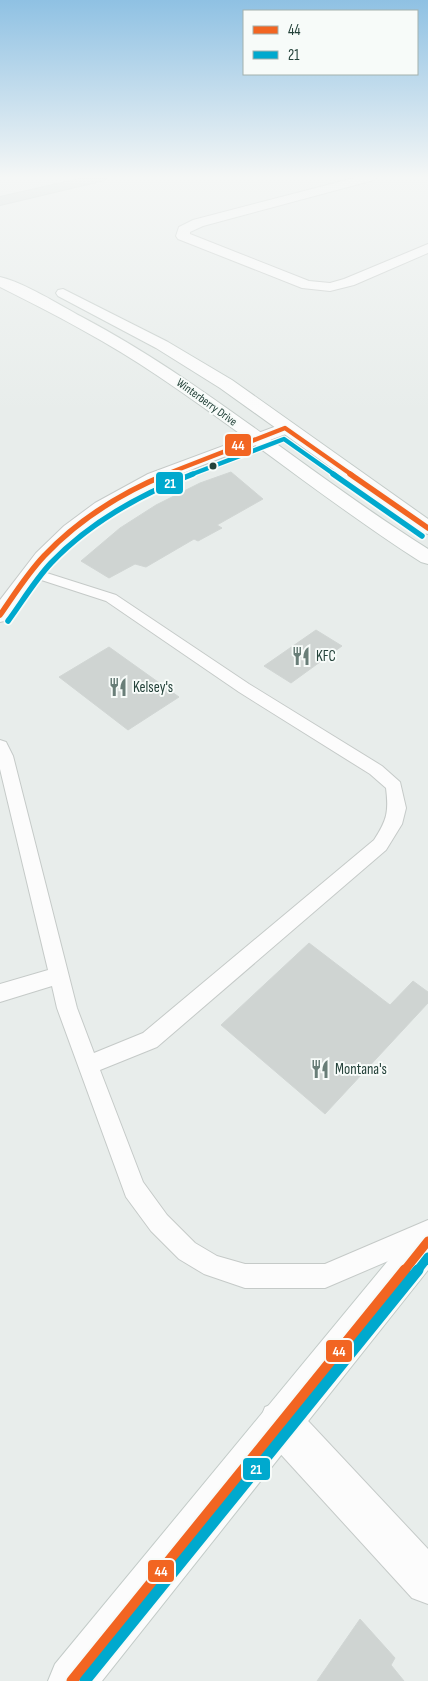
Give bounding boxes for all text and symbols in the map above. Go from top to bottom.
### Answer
legend [243,10,418,75]
text: 44 [288,21,301,40]
text: 21 [288,46,300,65]
street label: Winterberry Drive [173,375,240,430]
line badge: 44 [224,433,252,457]
text: 44 [231,437,245,454]
unlabelled marker [208,461,218,471]
line badge: 21 [155,471,184,495]
text: 21 [164,475,176,492]
restaurant icon: KFC [290,645,312,667]
place label: KFC [316,647,336,666]
restaurant icon: Kelsey's [107,676,129,698]
place label: Kelsey's [133,678,173,697]
restaurant icon: Montana's [309,1058,331,1080]
place label: Montana's [335,1060,387,1079]
line badge: 44 [325,1339,353,1363]
text: 44 [332,1343,346,1360]
line badge: 21 [242,1457,271,1481]
text: 21 [250,1461,262,1478]
line badge: 44 [147,1559,175,1583]
text: 44 [154,1563,168,1580]

